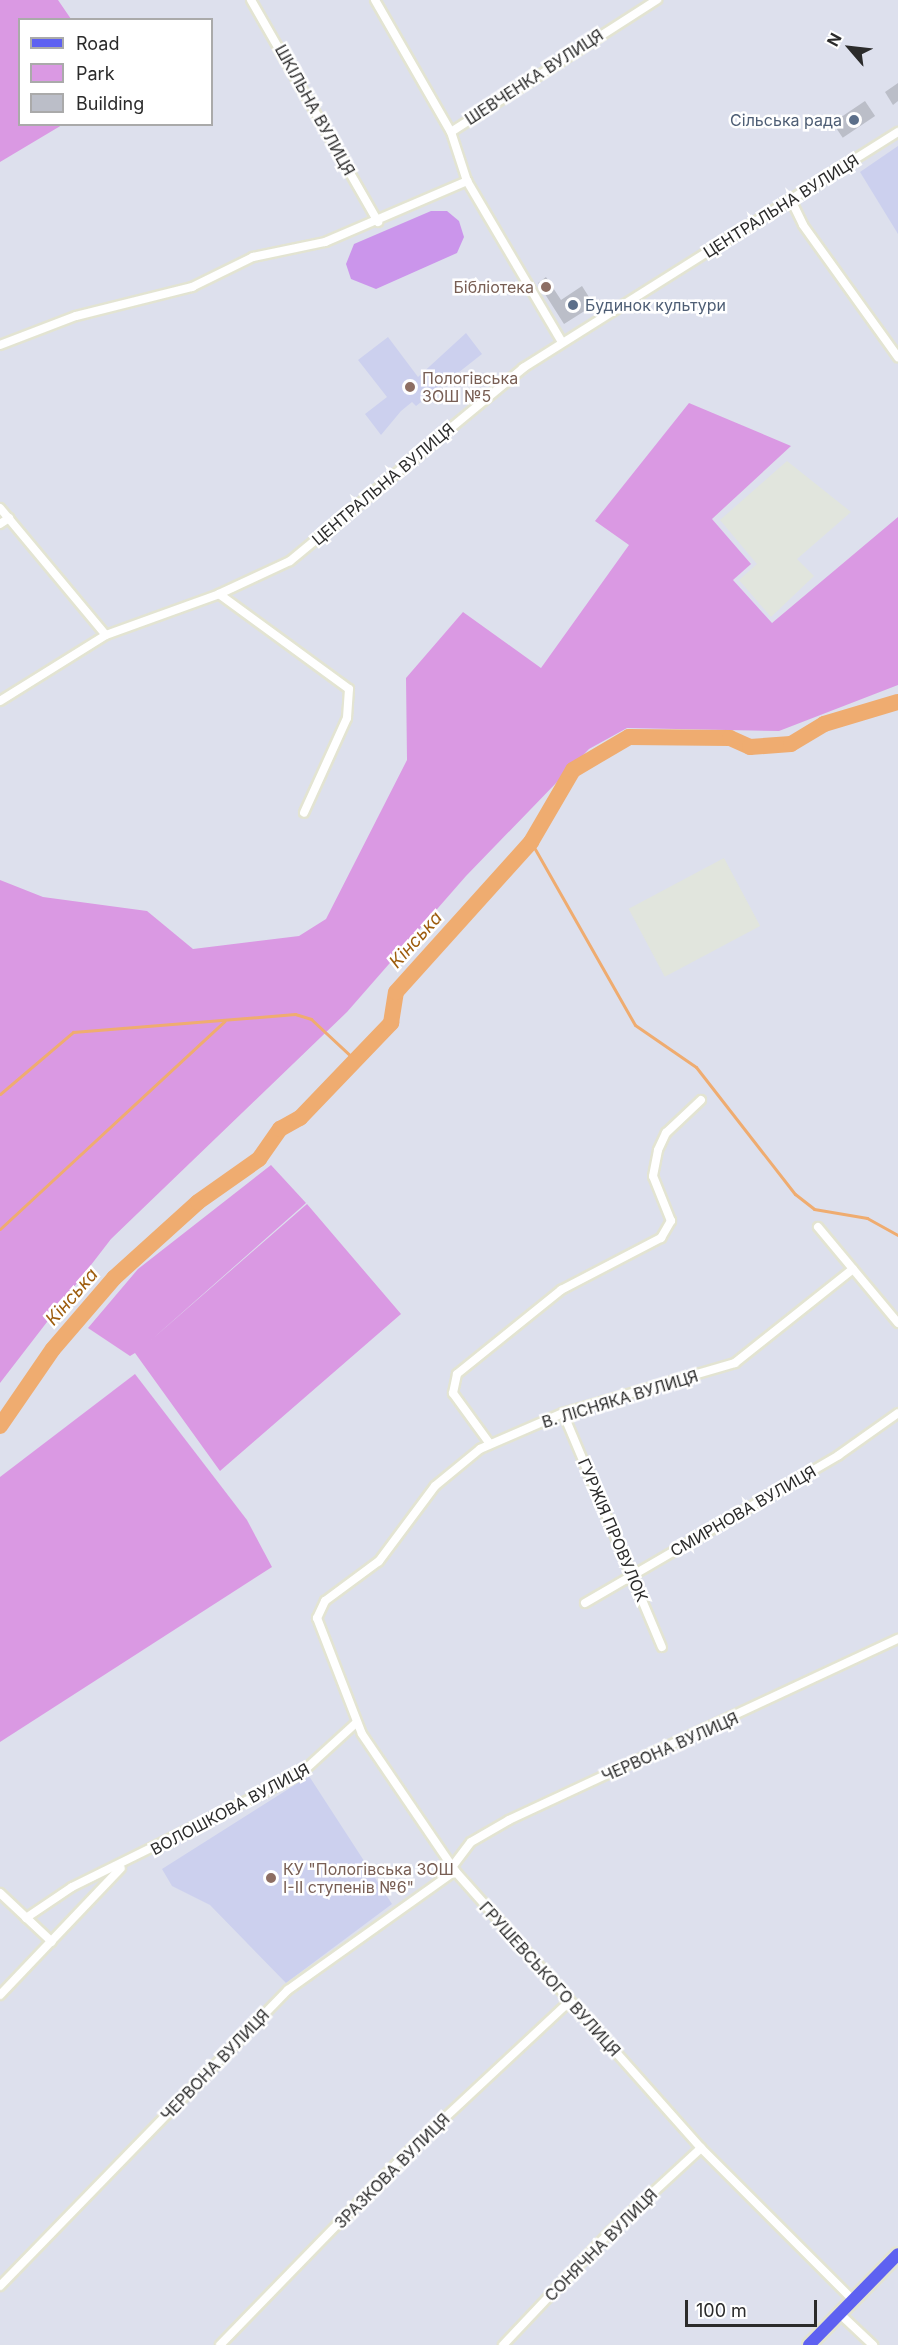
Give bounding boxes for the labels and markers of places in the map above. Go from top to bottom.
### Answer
place label: Сільська рада [730,110,842,130]
marker: Сільська рада [847,113,861,127]
place label: Бібліотека [453,277,534,297]
marker: Бібліотека [539,280,553,294]
place label: Будинок культури [585,295,726,315]
marker: Будинок культури [566,298,580,312]
place label: Пологівська ЗОШ №5 [422,368,518,406]
marker: Пологівська ЗОШ №5 [403,380,417,394]
place label: КУ "Пологівська ЗОШ І-ІІ ступенів №6" [283,1859,454,1897]
marker: КУ "Пологівська ЗОШ І-ІІ ступенів №6" [264,1871,278,1885]

